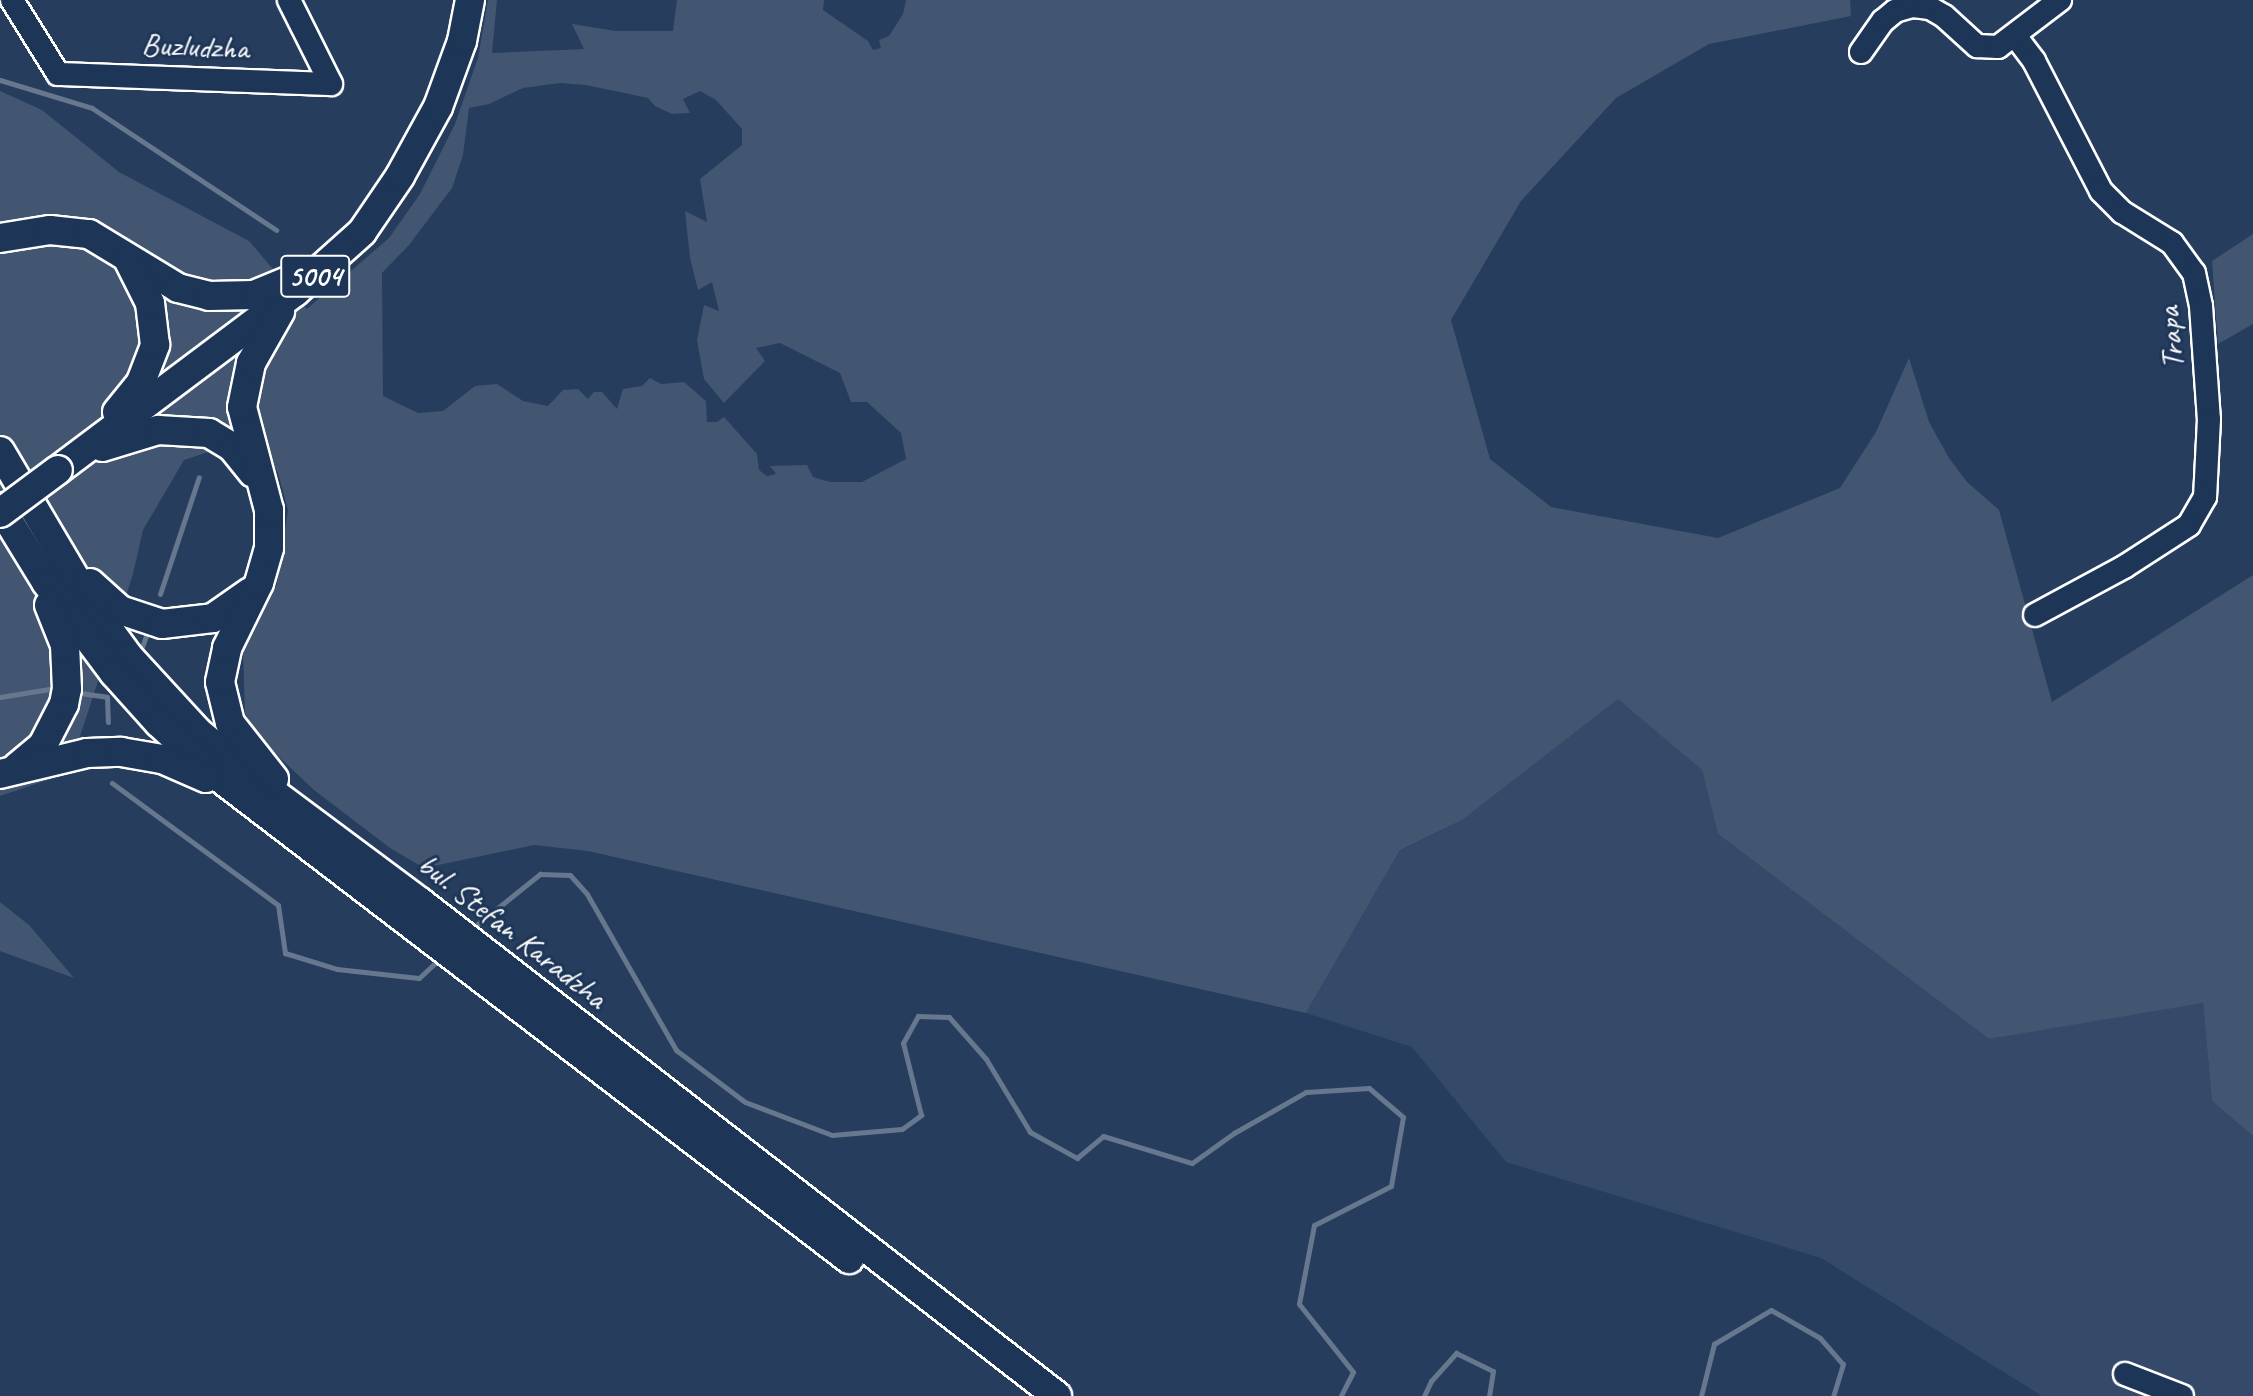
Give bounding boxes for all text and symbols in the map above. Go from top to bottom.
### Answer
street label: Buzludzha [141,26,249,68]
road number: 5004 [279,250,351,302]
street label: Trapa [2149,305,2193,371]
street label: bul. Stefan Karadzha [410,845,614,1017]

